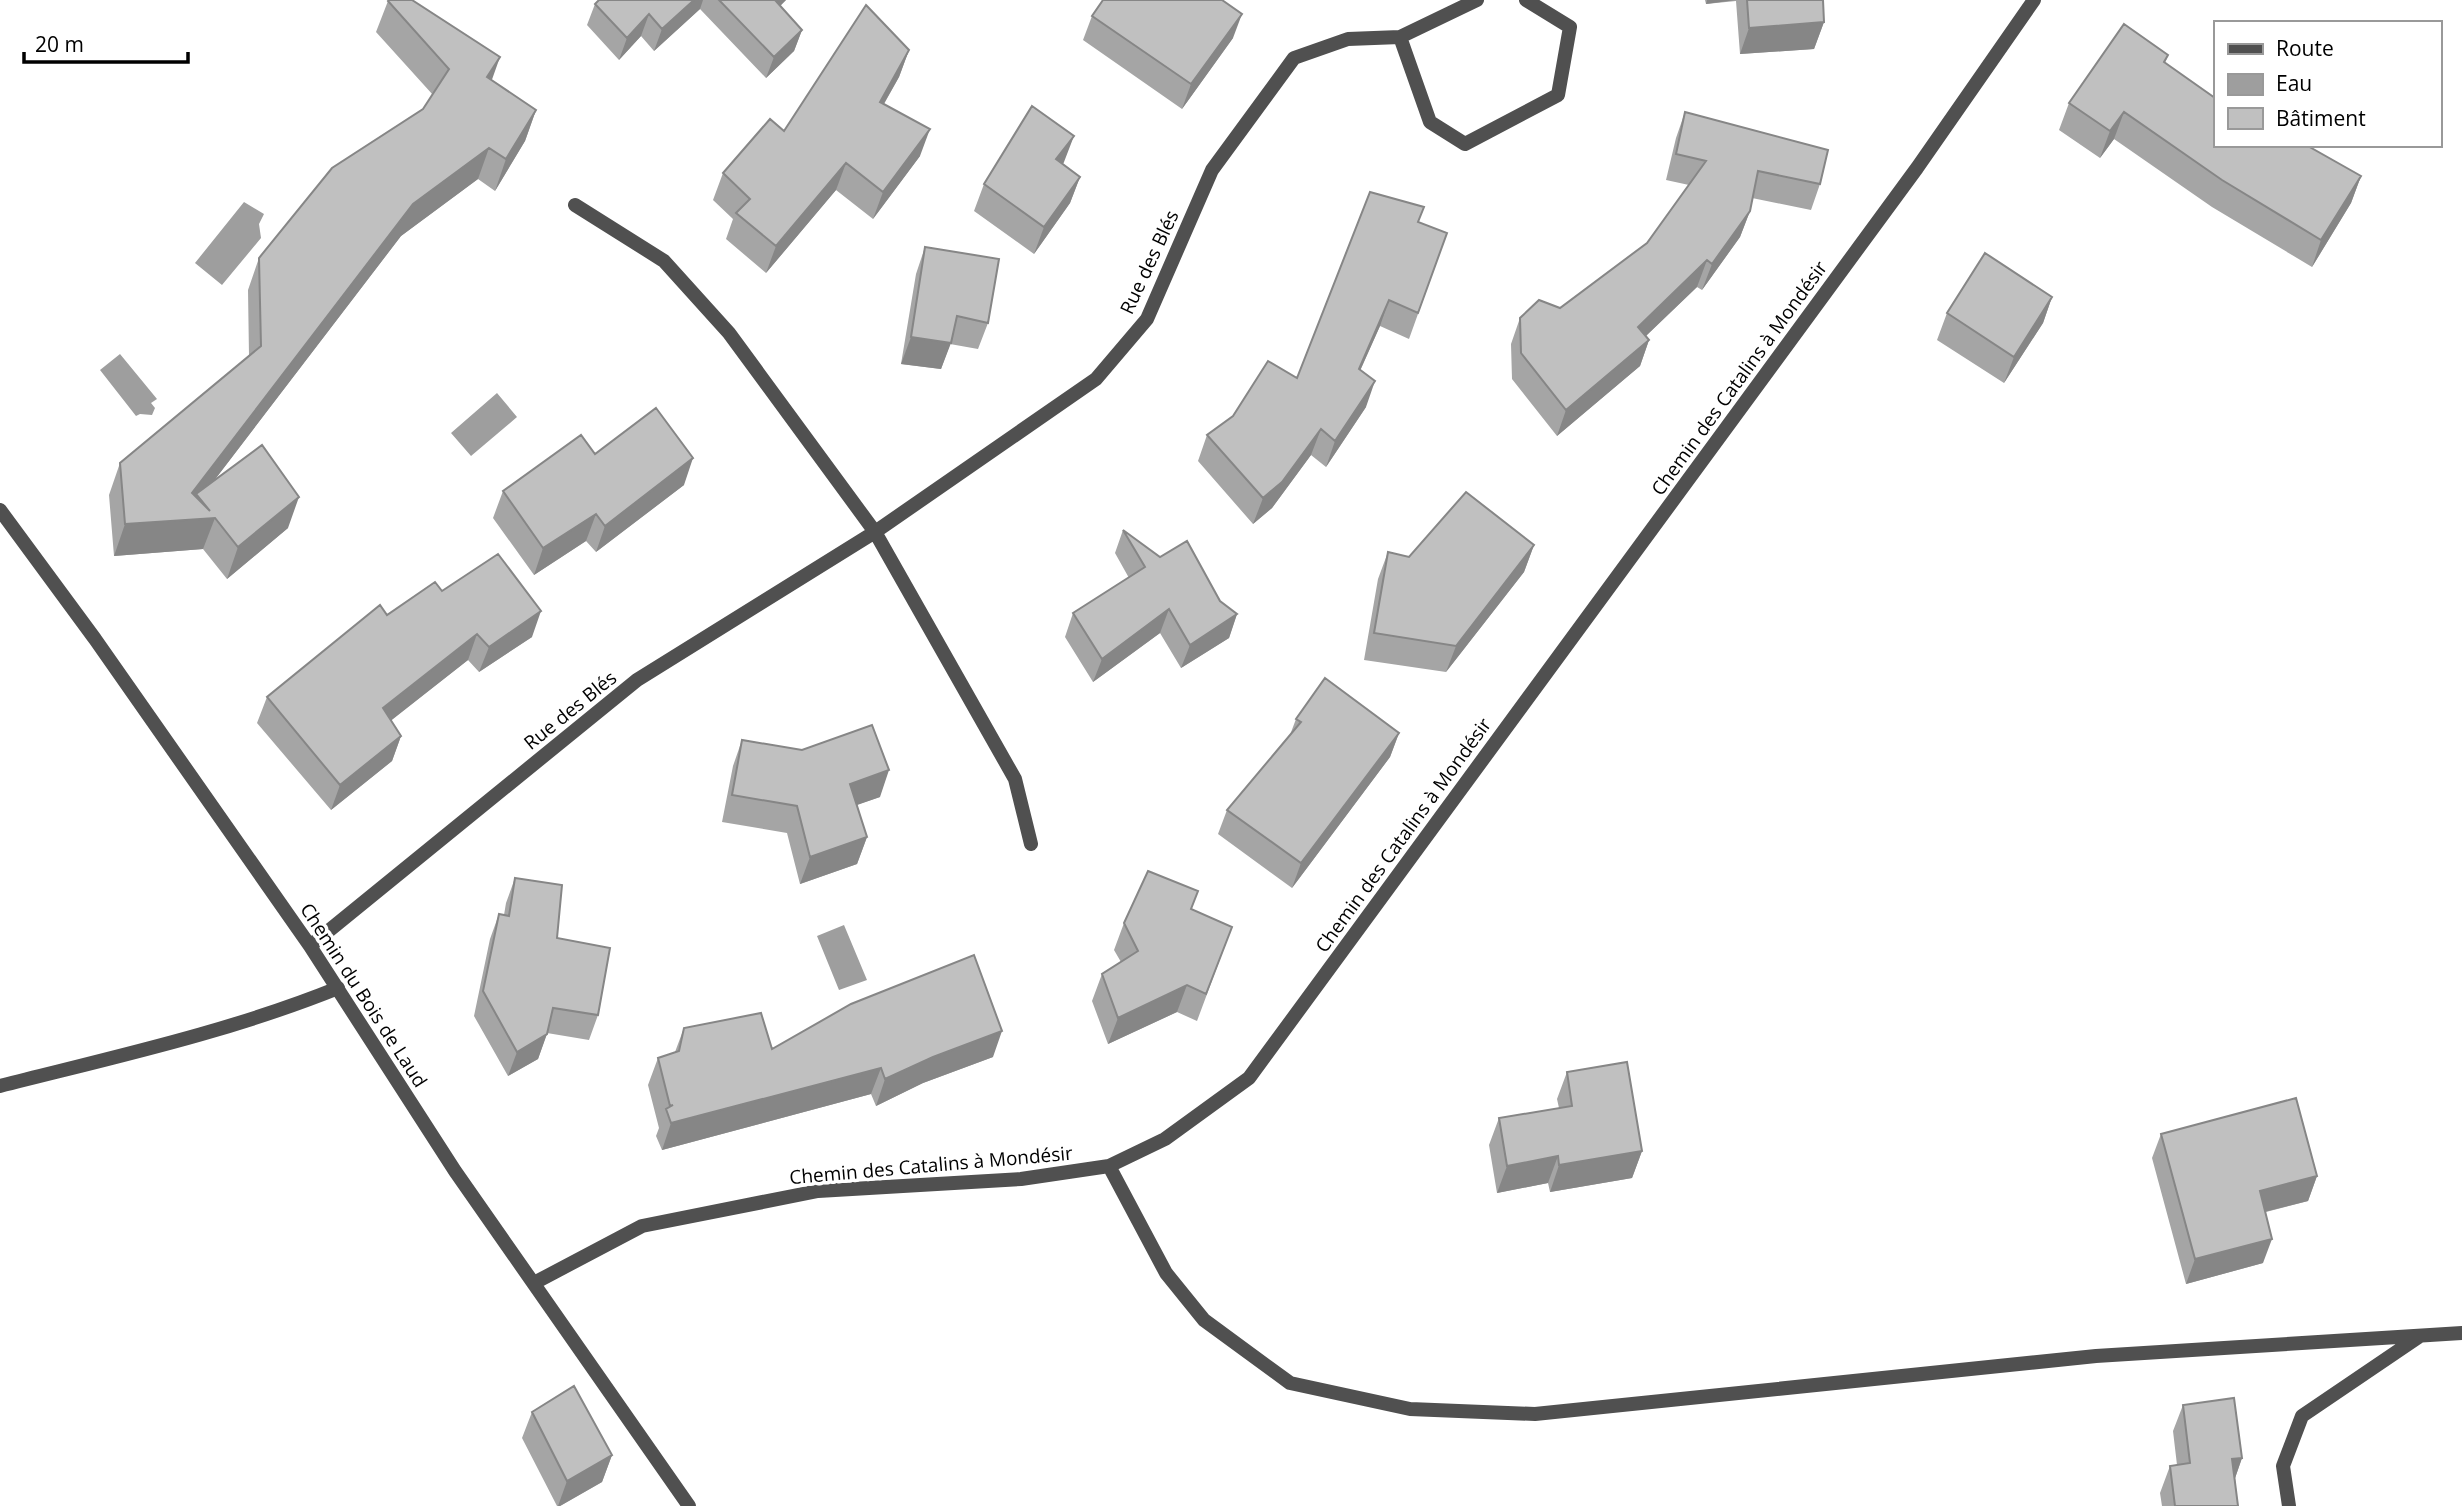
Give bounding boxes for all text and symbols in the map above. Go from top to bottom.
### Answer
scale bar [24,21,189,65]
legend [2214,21,2441,147]
text: 20 m [35,30,84,58]
text: Route [2276,34,2334,62]
text: Eau [2276,69,2312,97]
text: Bâtiment [2276,104,2366,132]
street label: Rue des Blés [1114,206,1184,318]
street label: Chemin des Catalins à Mondésir [1645,255,1833,501]
street label: Rue des Blés [518,665,622,755]
street label: Chemin des Catalins à Mondésir [1309,712,1497,958]
street label: Chemin du Bois de Laud [295,898,433,1092]
street label: Chemin des Catalins à Mondésir [788,1140,1074,1190]

